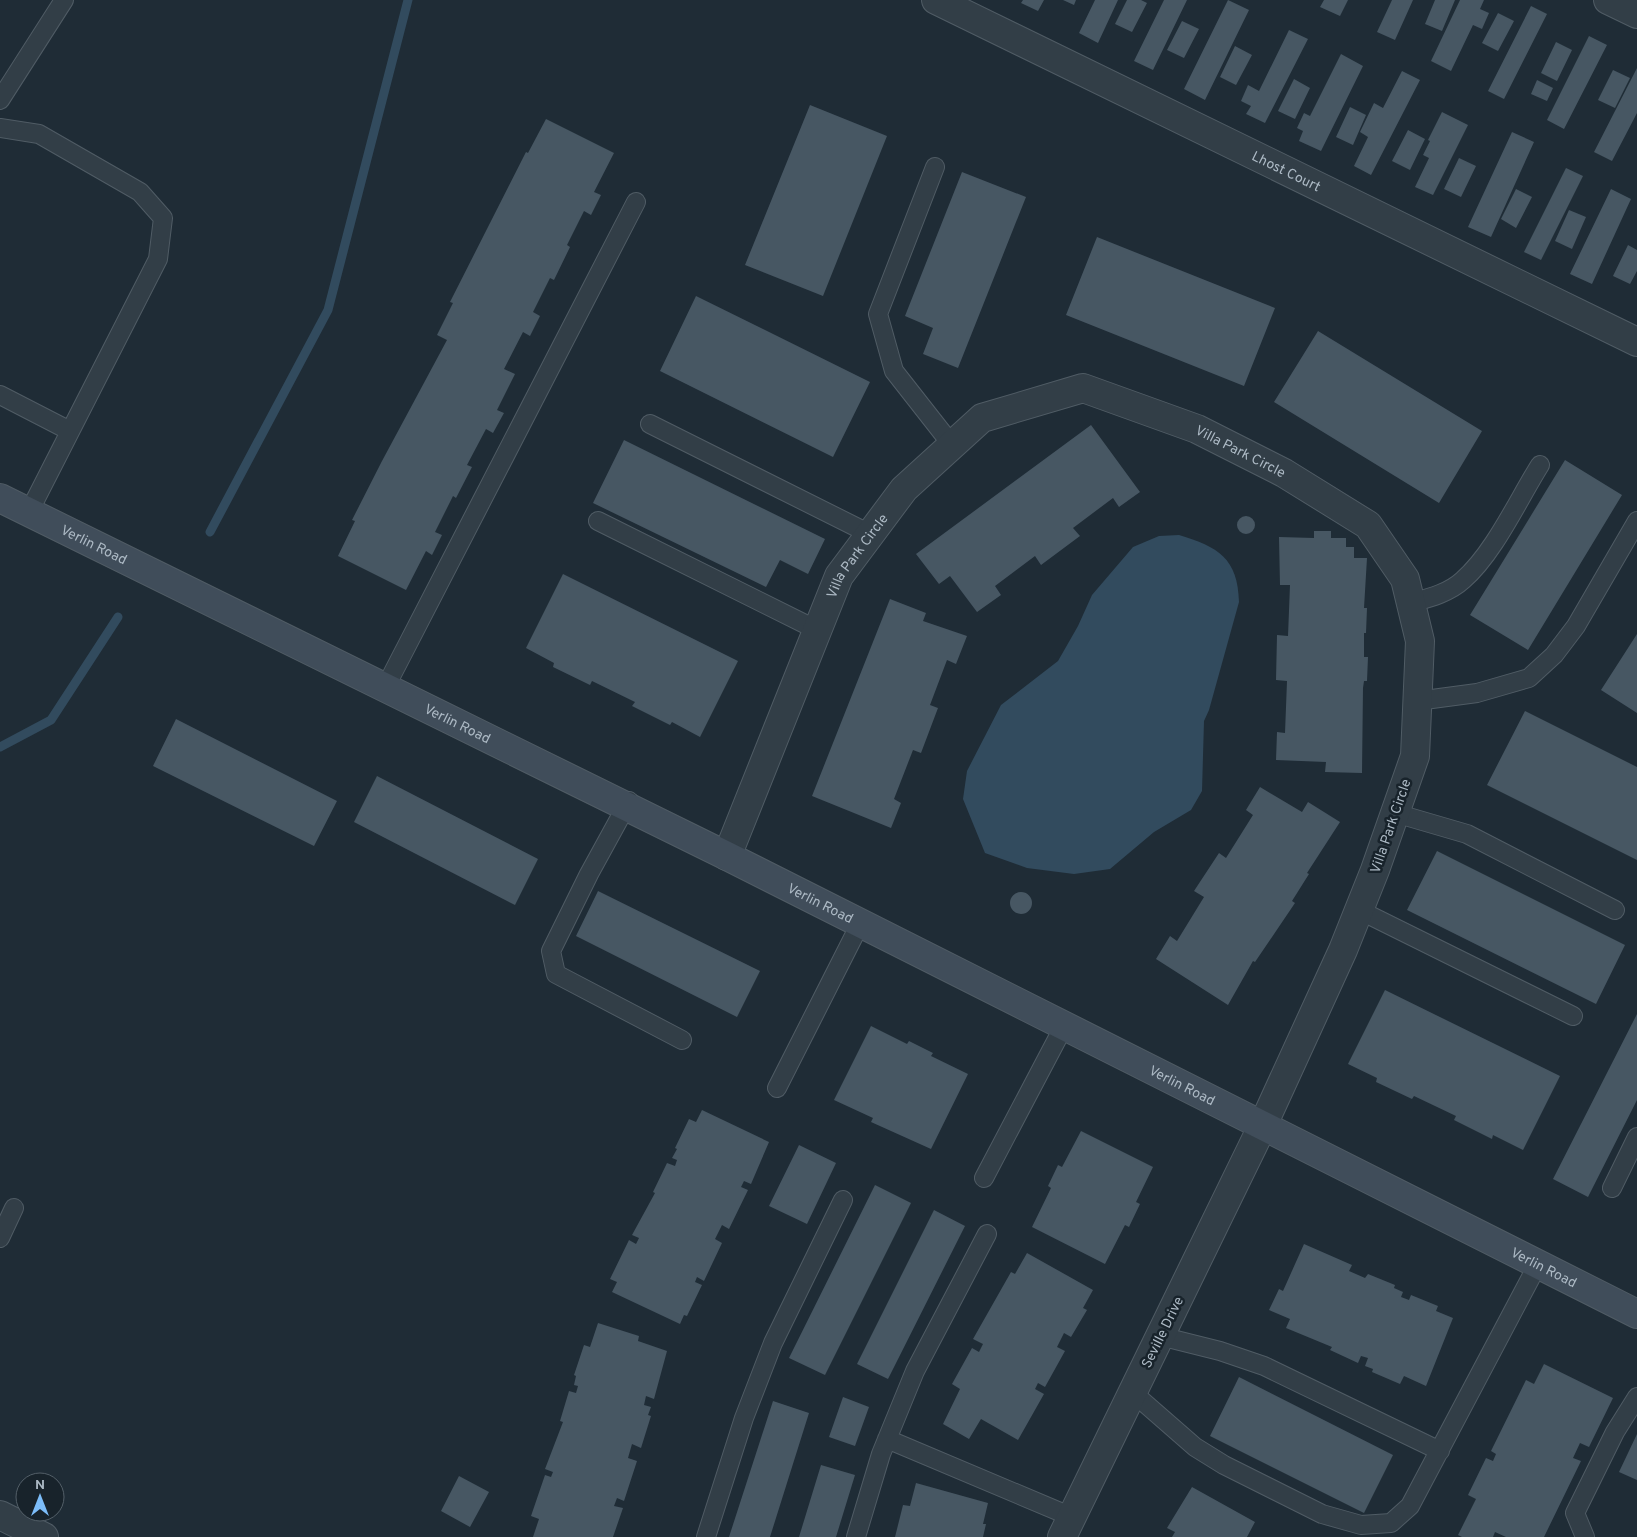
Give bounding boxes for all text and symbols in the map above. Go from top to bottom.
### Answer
street label: Lhost Court [1249,148,1323,196]
street label: Villa Park Circle [1192,422,1288,482]
street label: Villa Park Circle [824,511,892,601]
street label: Verlin Road [58,522,129,569]
street label: Verlin Road [421,701,493,748]
street label: Villa Park Circle [1367,777,1416,876]
street label: Verlin Road [784,881,856,928]
street label: Verlin Road [1146,1063,1217,1110]
street label: Verlin Road [1507,1245,1579,1292]
street label: Seville Drive [1139,1294,1188,1371]
north arrow [15,1472,65,1522]
text: N [35,1477,45,1494]

